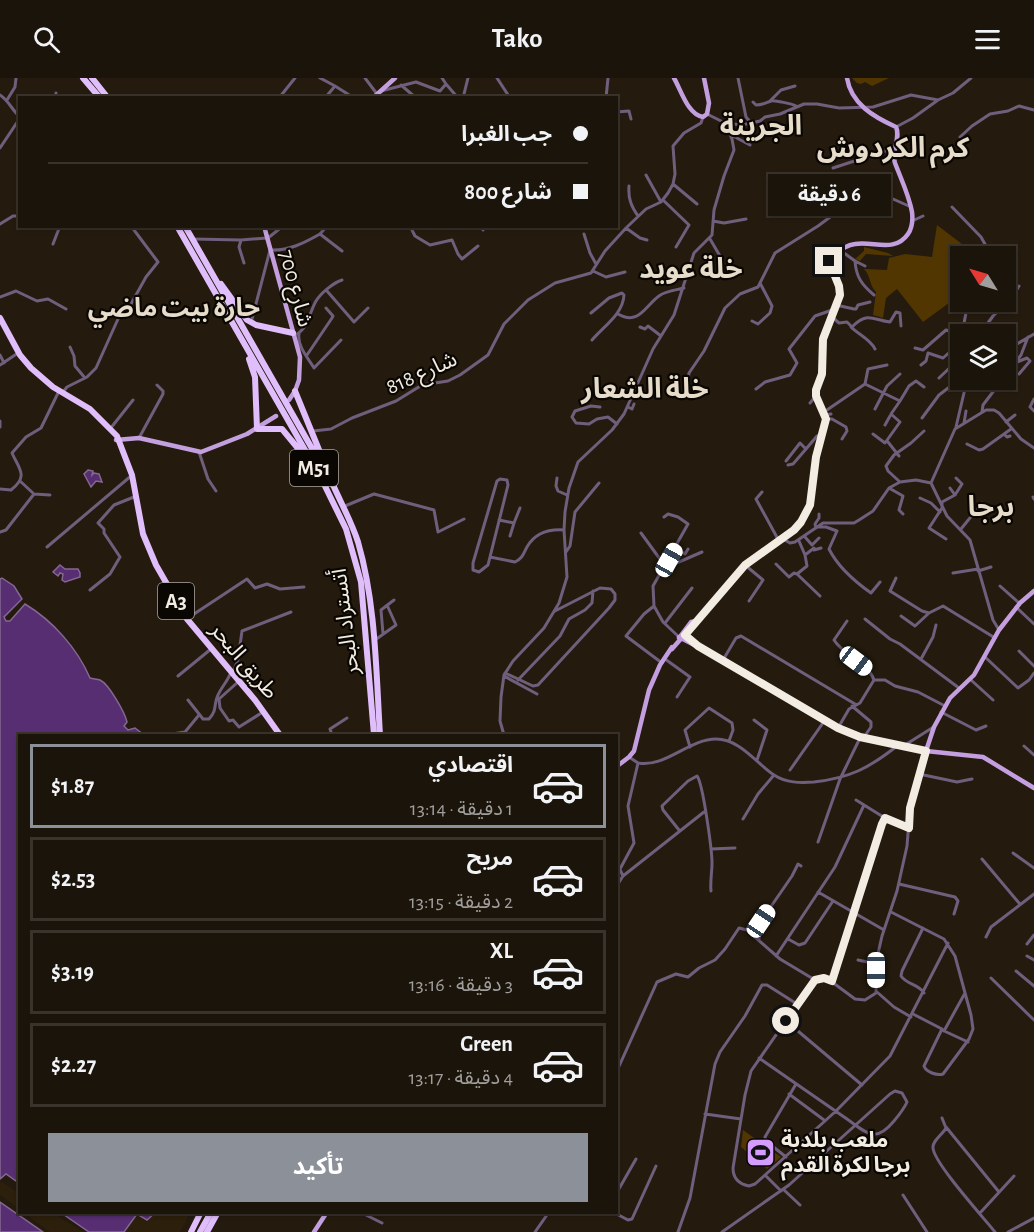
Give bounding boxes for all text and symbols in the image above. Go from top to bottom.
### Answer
icon: search [30,23,63,56]
icon: menu [971,23,1004,56]
text: Tako [491,25,543,52]
district label: الجرينة [720,112,802,142]
text: جب الغبرا [461,123,552,145]
district label: كرم الكردوش [817,135,970,169]
callout: 6 دقيقة [768,174,890,216]
text: شارع 800 [464,181,552,203]
text: 6 دقيقة [798,185,861,205]
north arrow [950,246,1016,312]
map controls [950,246,1016,390]
street label: شارع 700 [270,247,317,331]
route end [815,247,842,274]
district label: خلة عويد [639,255,743,284]
district label: حارة بيت ماضي [88,295,260,328]
button: layers [950,324,1016,390]
street label: شارع 818 [383,348,462,403]
district label: خلة الشعار [580,375,709,405]
road number: M51 [290,450,338,486]
district label: برجا [968,494,1014,523]
car [652,540,686,580]
street label: أتستراد البحر [325,567,364,678]
road number: A3 [158,583,194,619]
street label: طريق البحر [204,618,282,704]
car [836,643,876,679]
text: اقتصادي [428,754,513,776]
icon: car [531,759,585,813]
text: $1.87 [51,775,94,797]
text: 1 دقيقة · 13:14 [410,799,513,819]
text: مريح [467,847,513,869]
icon: car [531,852,585,906]
text: $2.53 [51,868,95,890]
text: 2 دقيقة · 13:15 [409,892,513,912]
car [743,901,779,941]
text: XL [490,940,513,962]
icon: car [531,945,585,999]
car [867,952,885,988]
text: $3.19 [51,961,94,983]
text: 3 دقيقة · 13:16 [409,975,513,995]
route start [772,1007,799,1034]
text: Green [460,1033,513,1055]
icon: car [531,1038,585,1092]
text: $2.27 [51,1054,96,1076]
text: 4 دقيقة · 13:17 [408,1068,513,1088]
place label: ملعب بلدبة برجا لكرة القدم [781,1128,910,1181]
button: تأكيد [48,1133,588,1202]
sports icon: ملعب بلدبة برجا لكرة القدم [744,1136,776,1168]

